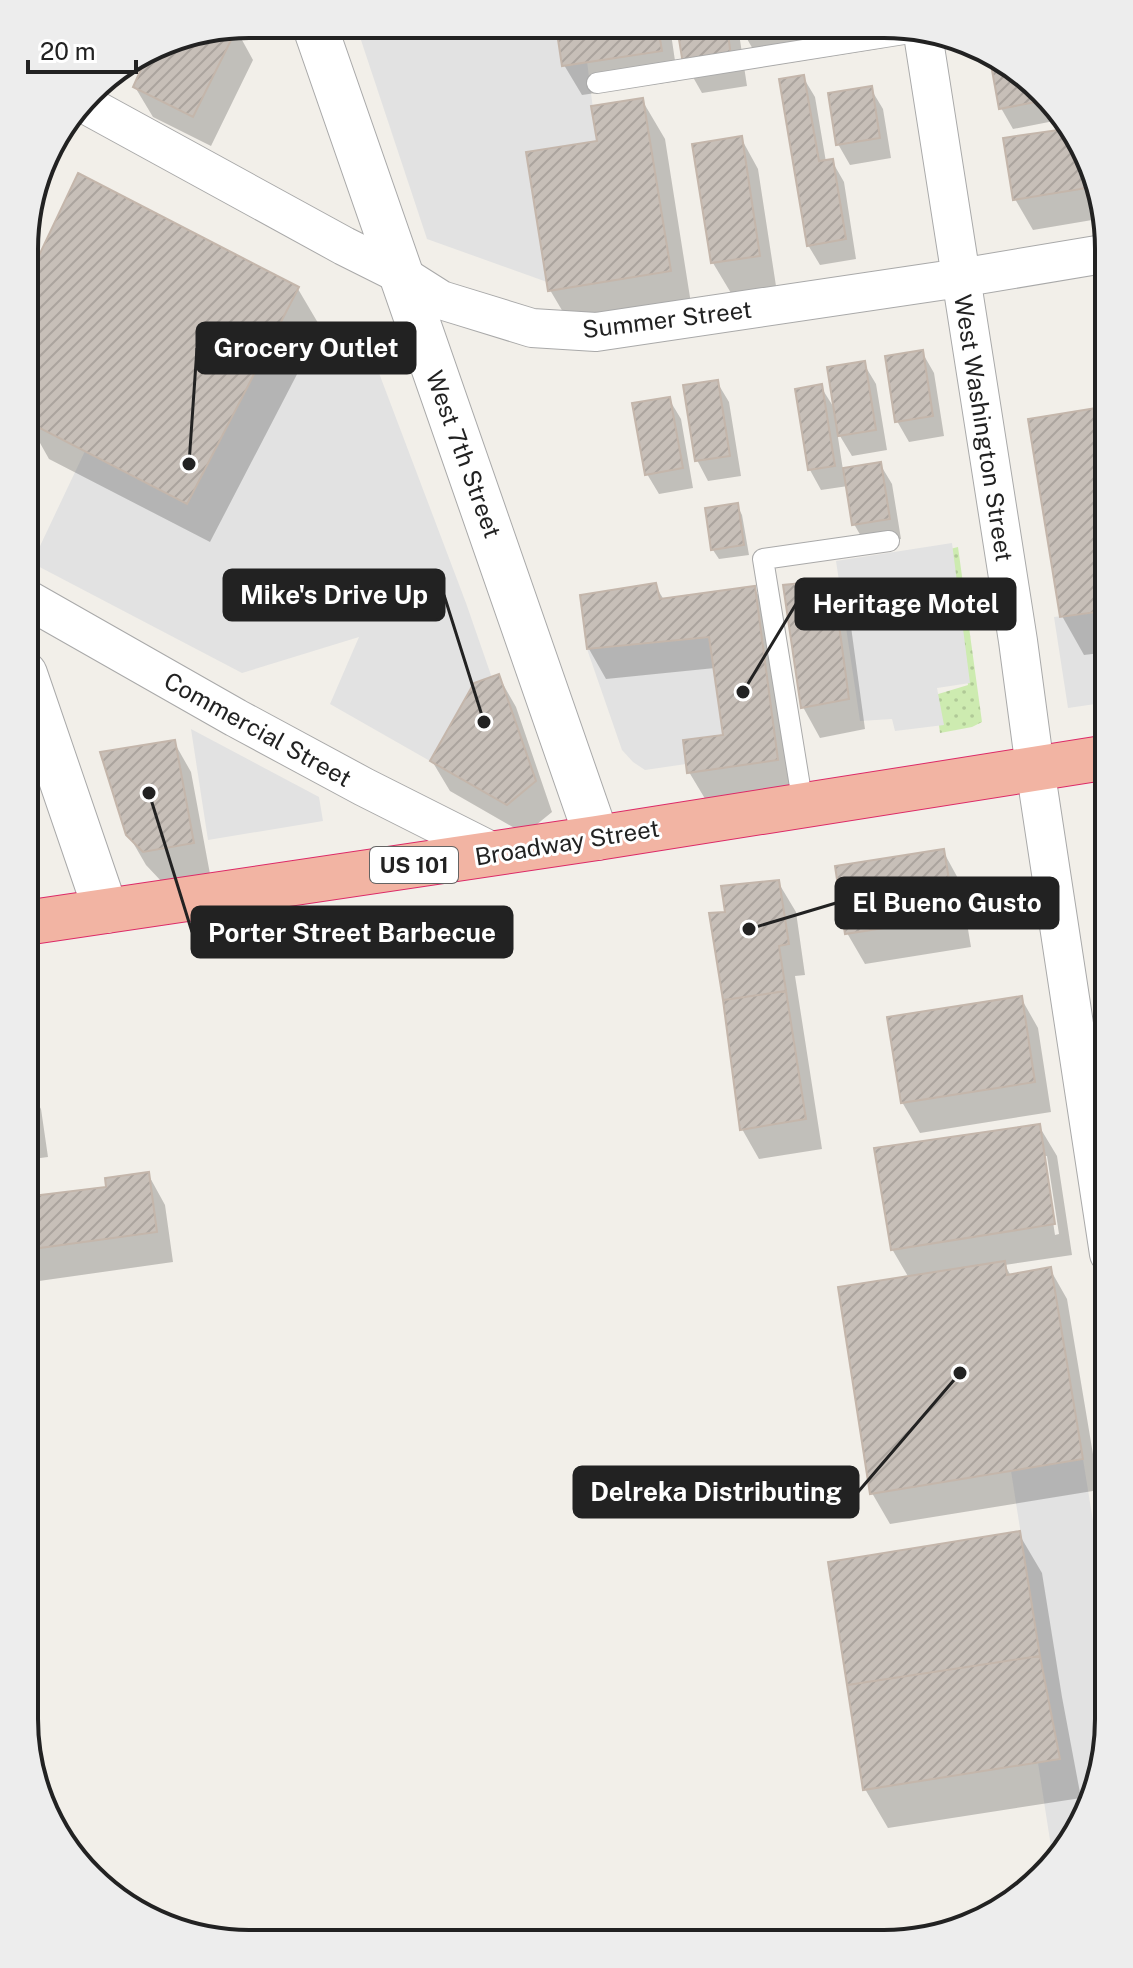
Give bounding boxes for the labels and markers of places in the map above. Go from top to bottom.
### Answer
callout: Grocery Outlet [197,323,415,373]
callout: Mike's Drive Up [224,570,444,620]
callout: Heritage Motel [796,579,1015,629]
callout: El Bueno Gusto [836,878,1058,928]
callout: Porter Street Barbecue [192,907,512,957]
callout: Delreka Distributing [574,1467,858,1517]

